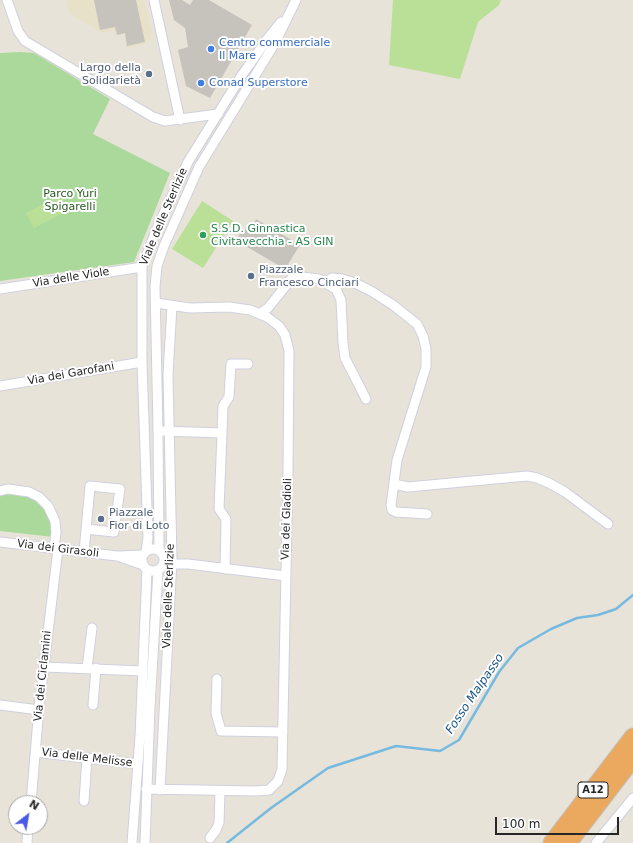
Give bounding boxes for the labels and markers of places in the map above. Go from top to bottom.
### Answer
place label: Centro commerciale Il Mare [219,36,330,62]
marker: Centro commerciale Il Mare [206,44,216,54]
place label: Largo della Solidarietà [80,61,141,87]
marker: Largo della Solidarietà [144,69,154,79]
place label: Conad Superstore [209,76,308,90]
marker: Conad Superstore [196,78,206,88]
place label: S.S.D. Ginnastica Civitavecchia - AS GIN [211,222,333,248]
marker: S.S.D. Ginnastica Civitavecchia - AS GIN [198,230,208,240]
place label: Piazzale Francesco Cinciari [259,263,359,289]
marker: Piazzale Francesco Cinciari [246,271,256,281]
place label: Piazzale Fior di Loto [109,506,170,532]
marker: Piazzale Fior di Loto [96,514,106,524]

